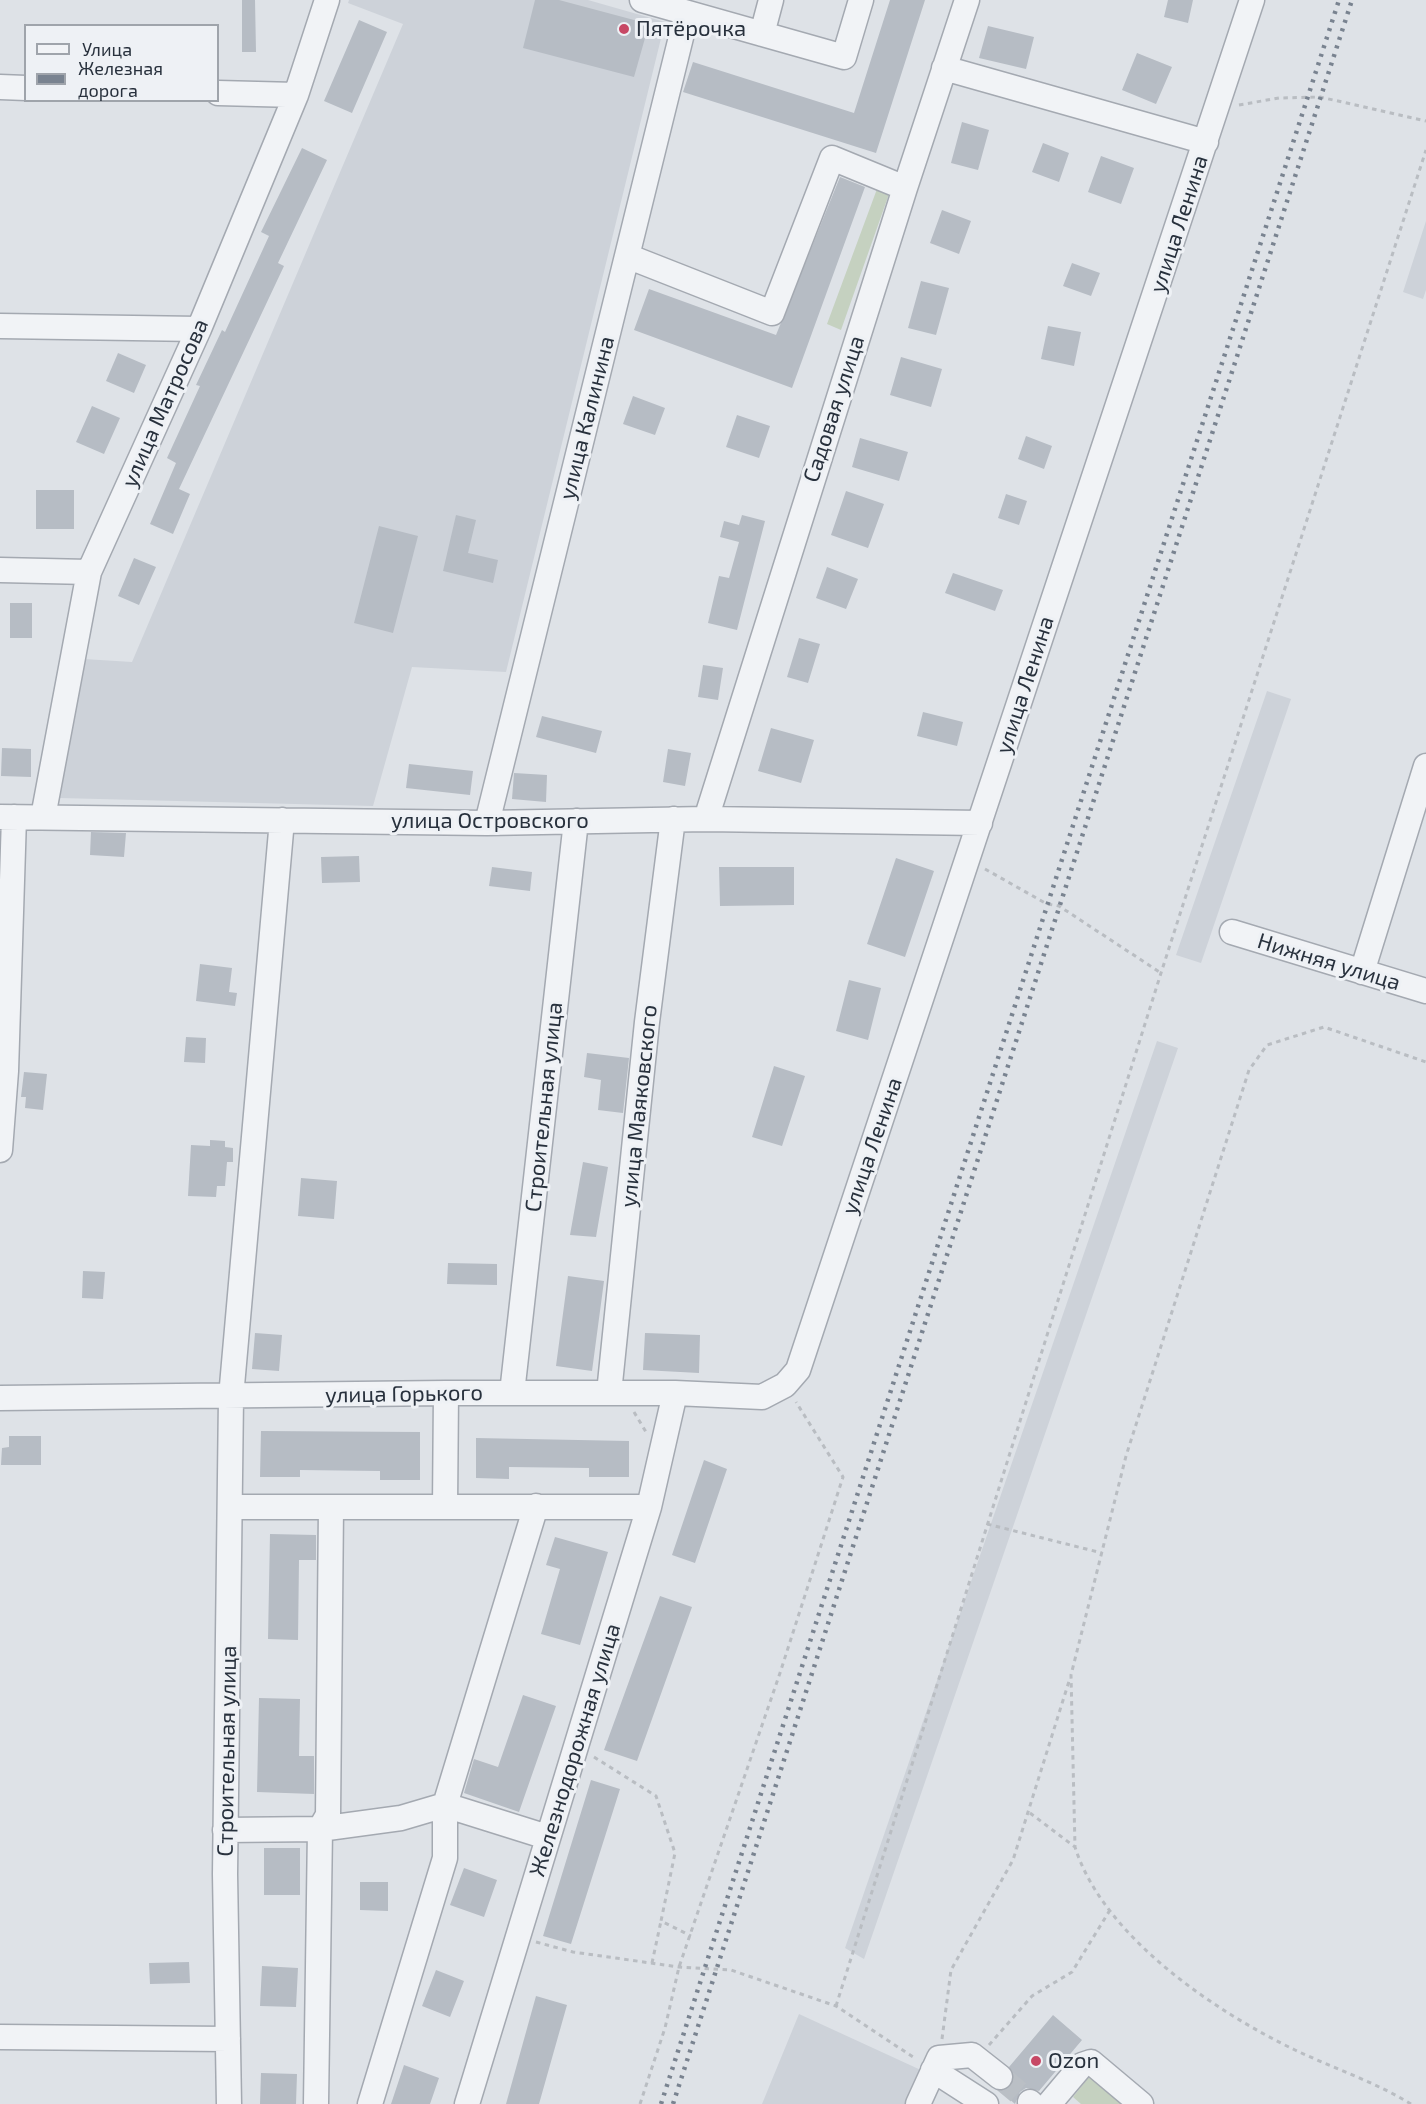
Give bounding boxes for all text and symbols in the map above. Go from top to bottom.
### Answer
place label: Пятёрочка [636,16,746,42]
marker: Пятёрочка [617,22,631,36]
legend [24,24,219,102]
text: Улица [82,38,132,60]
text: Железная дорога [78,57,163,101]
street label: улица Ленина [1144,152,1214,296]
street label: улица Матросова [116,315,214,491]
street label: Садовая улица [798,332,870,486]
street label: улица Калинина [554,333,620,503]
street label: улица Ленина [990,613,1060,757]
street label: улица Островского [391,808,589,834]
street label: Нижняя улица [1254,928,1404,996]
street label: Строительная улица [520,1001,568,1213]
street label: улица Маяковского [615,1003,663,1209]
street label: улица Ленина [836,1074,908,1218]
street label: улица Горького [325,1379,483,1409]
street label: Железнодорожная улица [524,1620,626,1880]
street label: Строительная улица [212,1645,242,1857]
place label: Ozon [1048,2048,1099,2074]
marker: Ozon [1029,2054,1043,2068]

